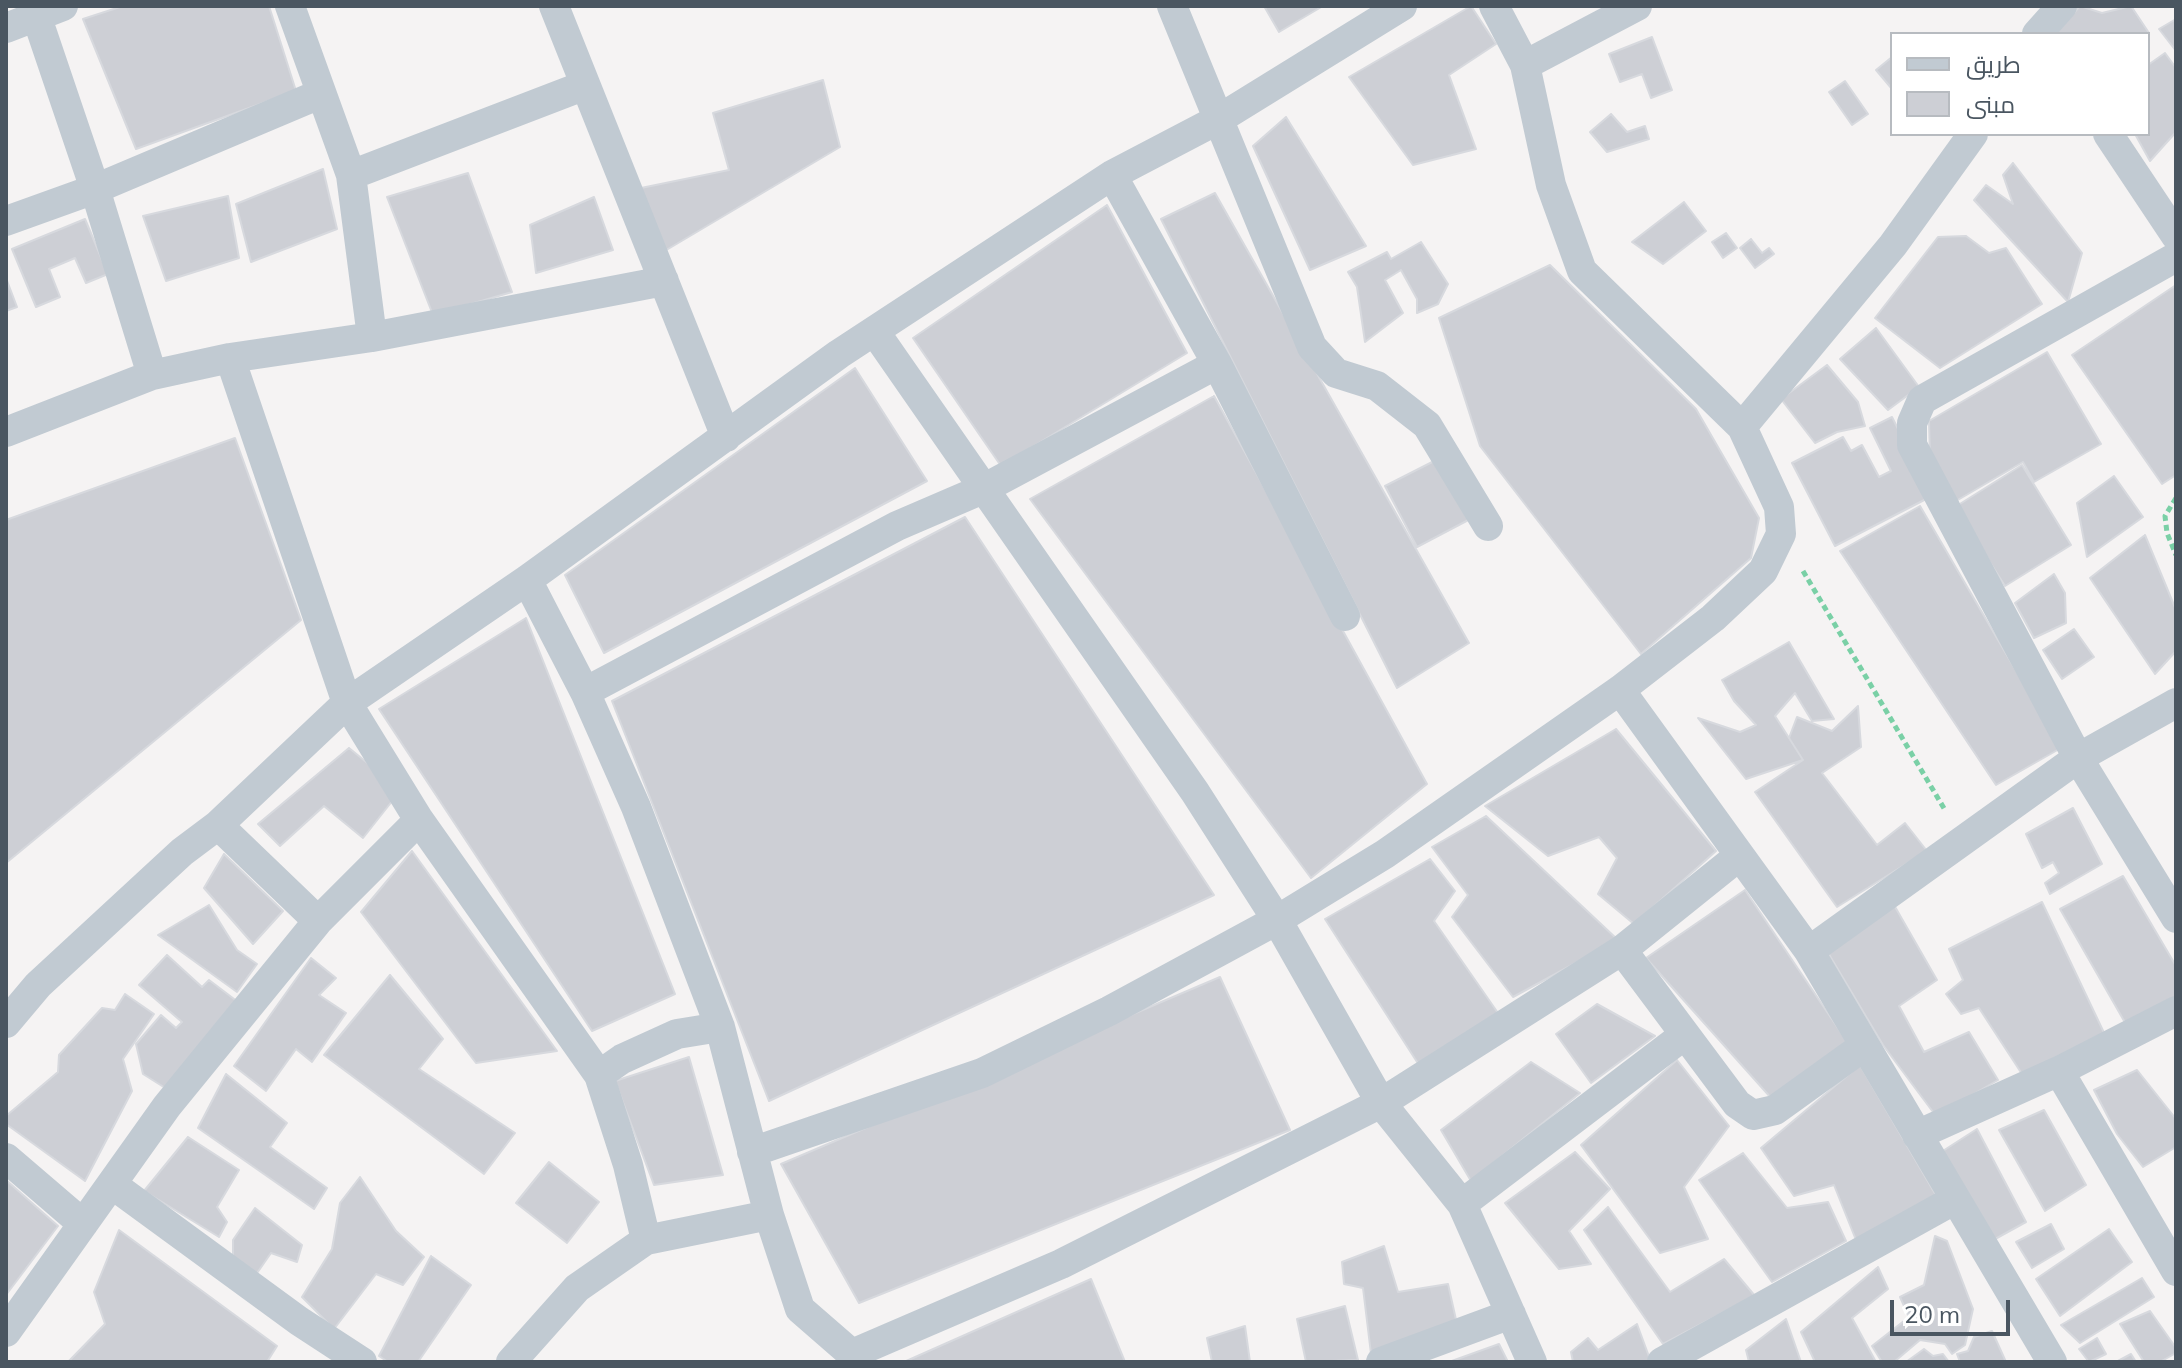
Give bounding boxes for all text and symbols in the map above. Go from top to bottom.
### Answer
legend [1890,32,2150,136]
text: طريق [1966,49,2021,79]
text: مبنى [1966,89,2015,119]
scale bar [1894,1284,2014,1334]
text: 20 m [1904,1299,1960,1329]

